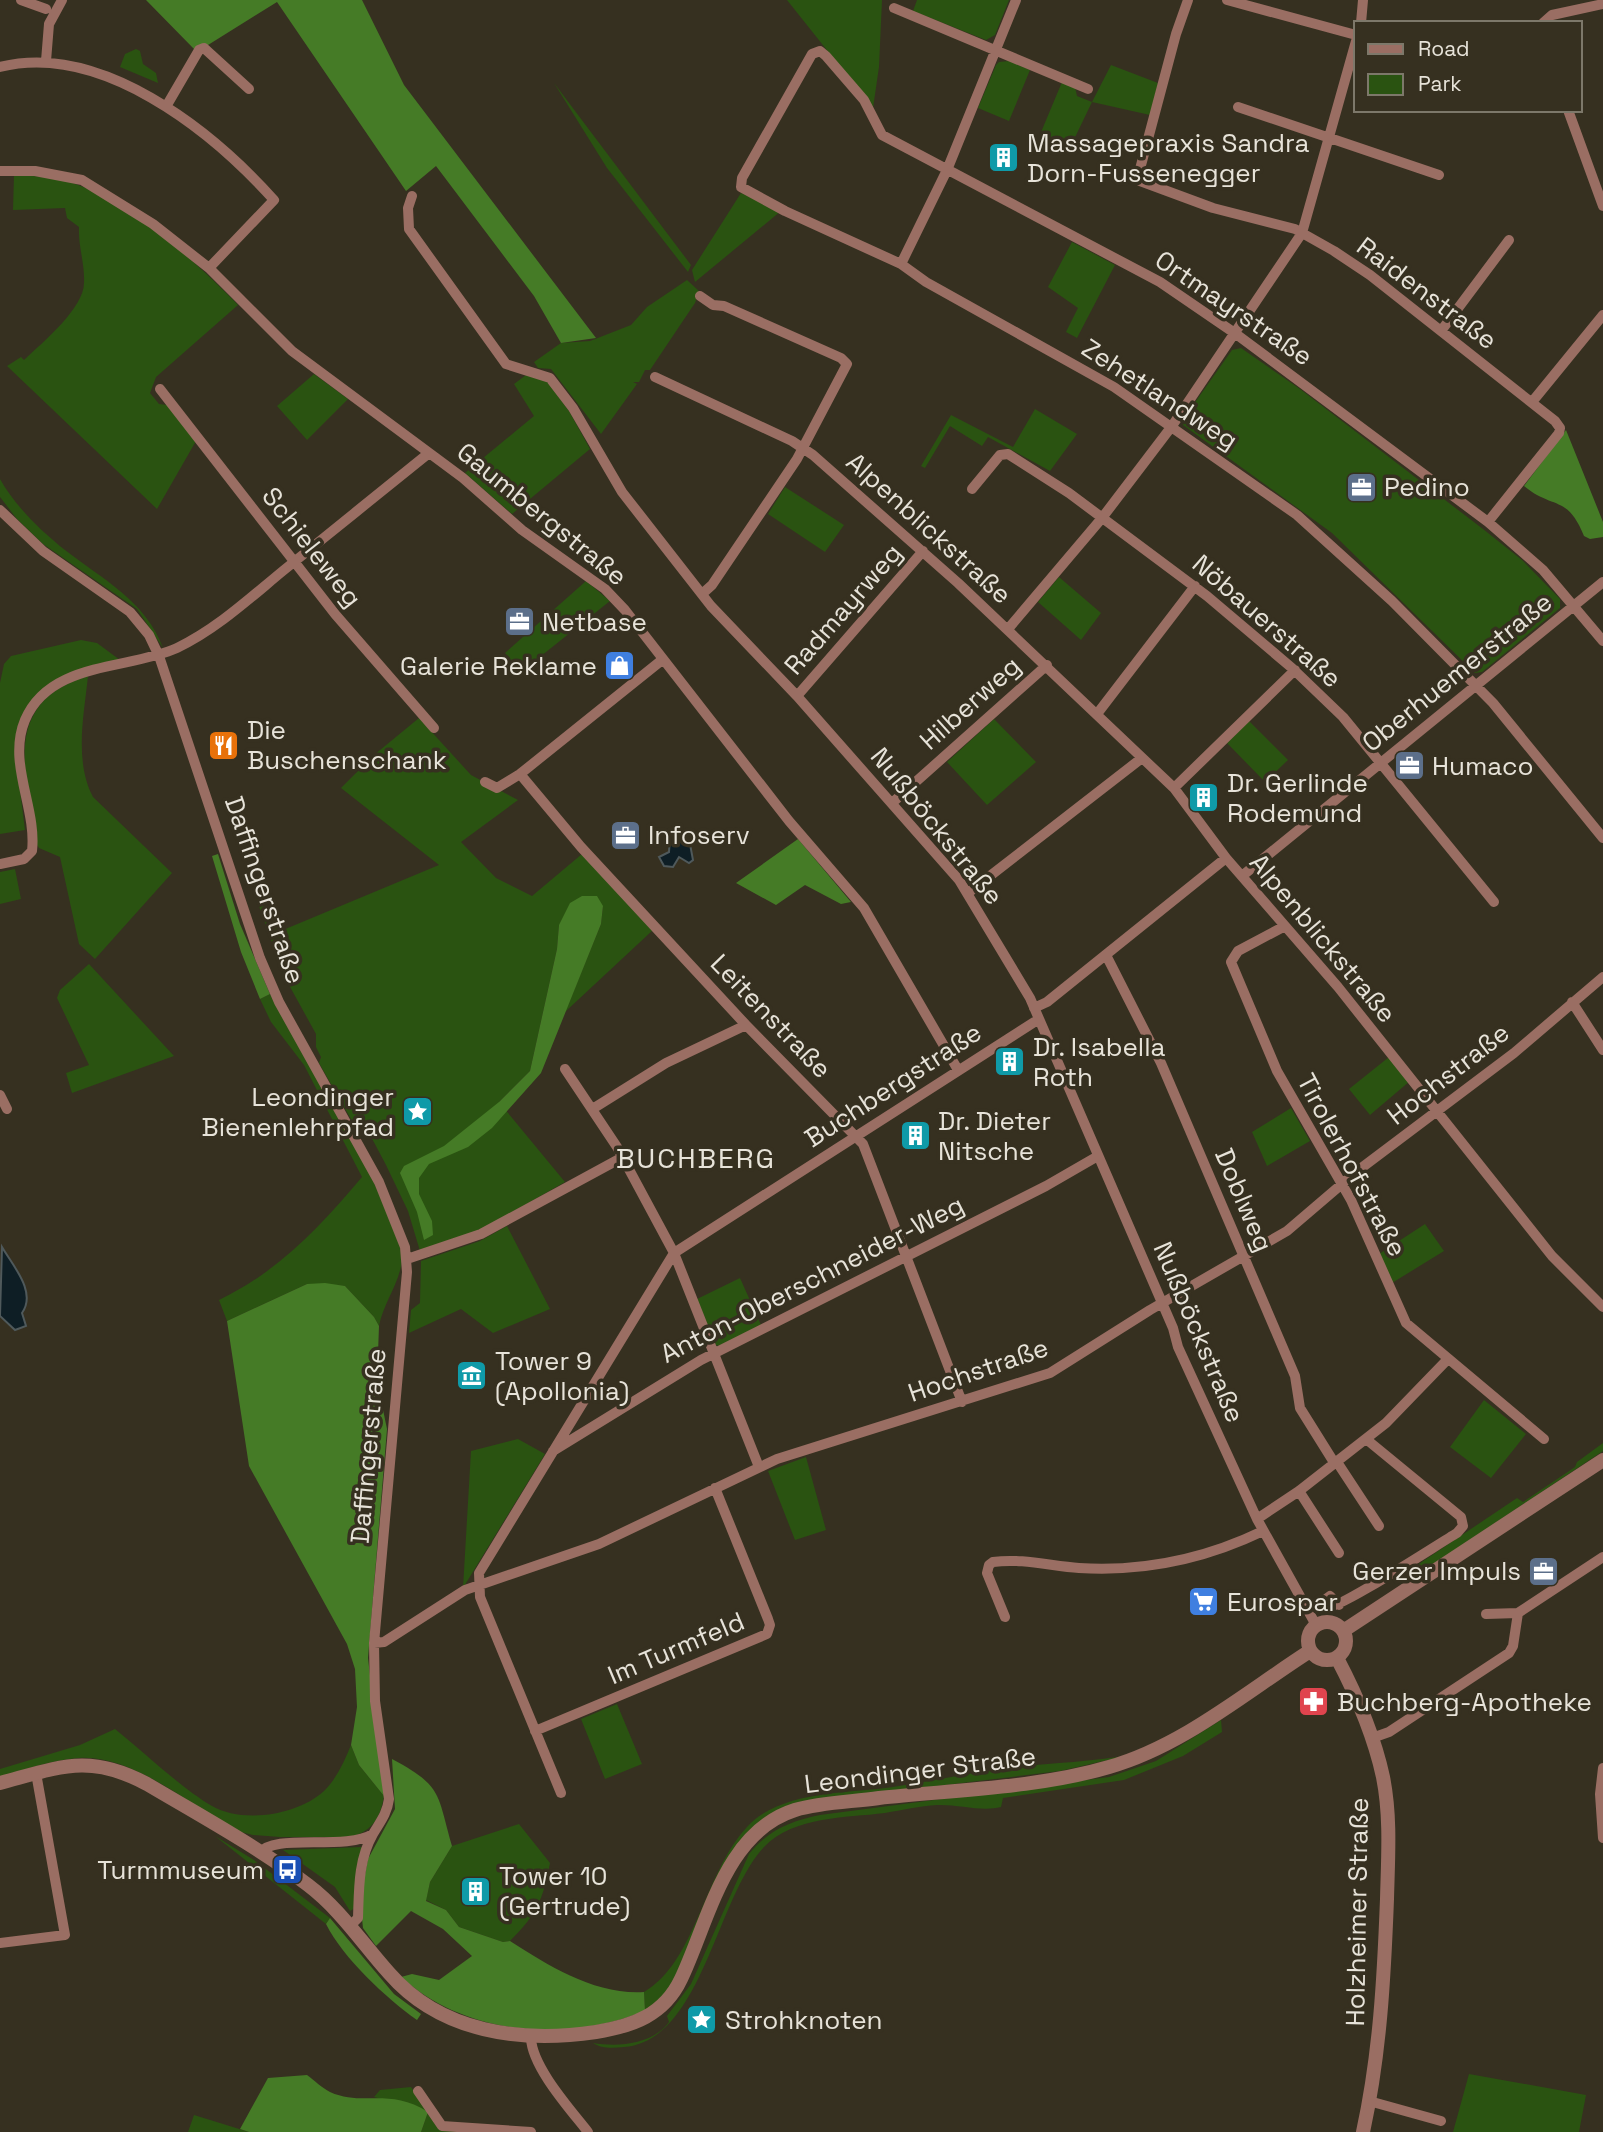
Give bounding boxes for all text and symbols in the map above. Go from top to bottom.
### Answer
legend [1354,21,1582,112]
text: Road [1418,35,1470,62]
text: Park [1418,70,1462,97]
place label: Massagepraxis Sandra Dorn-Fussenegger [1027,126,1309,190]
building icon: Massagepraxis Sandra Dorn-Fussenegger [987,141,1021,175]
street label: Raidenstraße [1350,229,1504,357]
street label: Ortmayrstraße [1149,243,1319,373]
street label: Zehetlandweg [1075,331,1245,457]
street label: Gaumbergstraße [450,435,634,593]
street label: Alpenblickstraße [839,445,1019,611]
office icon: Pedino [1344,470,1378,504]
place label: Pedino [1384,470,1470,504]
street label: Schieleweg [254,480,370,614]
street label: Radmayrweg [777,536,909,682]
street label: Nöbauerstraße [1185,547,1349,695]
street label: Oberhuemerstraße [1355,585,1559,759]
office icon: Netbase [502,605,536,639]
place label: Netbase [542,605,647,639]
place label: Galerie Reklame [400,649,597,683]
shop icon: Galerie Reklame [603,649,637,683]
street label: Hilberweg [912,649,1028,757]
place label: Die Buschenschank [247,713,447,777]
restaurant icon: Die Buschenschank [207,728,241,762]
street label: Nußböckstraße [863,740,1011,912]
office icon: Humaco [1392,749,1426,783]
place label: Humaco [1432,749,1534,783]
place label: Dr. Gerlinde Rodemund [1227,766,1368,830]
building icon: Dr. Gerlinde Rodemund [1187,781,1221,815]
street label: Daffingerstraße [217,792,313,988]
office icon: Infoserv [608,818,642,852]
place label: Infoserv [648,818,750,852]
street label: Alpenblickstraße [1242,846,1404,1030]
street label: Leitenstraße [703,947,839,1085]
street label: Buchbergstraße [798,1015,988,1155]
street label: Hochstraße [1380,1016,1516,1132]
place label: Dr. Isabella Roth [1033,1030,1166,1094]
building icon: Dr. Isabella Roth [993,1045,1027,1079]
street label: Tirolerhofstraße [1289,1068,1415,1262]
place label: Leondinger Bienenlehrpfad [201,1080,394,1144]
place icon: Leondinger Bienenlehrpfad [400,1095,434,1129]
place label: Dr. Dieter Nitsche [938,1104,1051,1168]
building icon: Dr. Dieter Nitsche [898,1119,932,1153]
district label: BUCHBERG [616,1140,776,1176]
street label: Doblweg [1207,1143,1281,1257]
street label: Anton-Oberschneider-Weg [654,1187,970,1371]
street label: Nußböckstraße [1146,1237,1252,1427]
street label: Hochstraße [903,1330,1053,1410]
place label: Tower 9 (Apollonia) [495,1344,629,1408]
street label: Daffingerstraße [343,1347,393,1545]
museum icon: Tower 9 (Apollonia) [455,1359,489,1393]
place label: Gerzer Impuls [1352,1554,1521,1588]
office icon: Gerzer Impuls [1527,1554,1561,1588]
supermarket icon: Eurospar [1187,1585,1221,1619]
place label: Eurospar [1227,1585,1338,1619]
street label: Im Turmfeld [603,1604,749,1692]
pharmacy icon: Buchberg-Apotheke [1297,1685,1331,1719]
place label: Buchberg-Apotheke [1337,1685,1592,1719]
street label: Leondinger Straße [802,1739,1038,1801]
street label: Holzheimer Straße [1338,1797,1376,2027]
place label: Turmmuseum [97,1853,264,1887]
bus stop icon: Turmmuseum [270,1853,304,1887]
place label: Tower 10 (Gertrude) [499,1859,630,1923]
building icon: Tower 10 (Gertrude) [459,1874,493,1908]
place icon: Strohknoten [685,2003,719,2037]
place label: Strohknoten [725,2003,883,2037]

